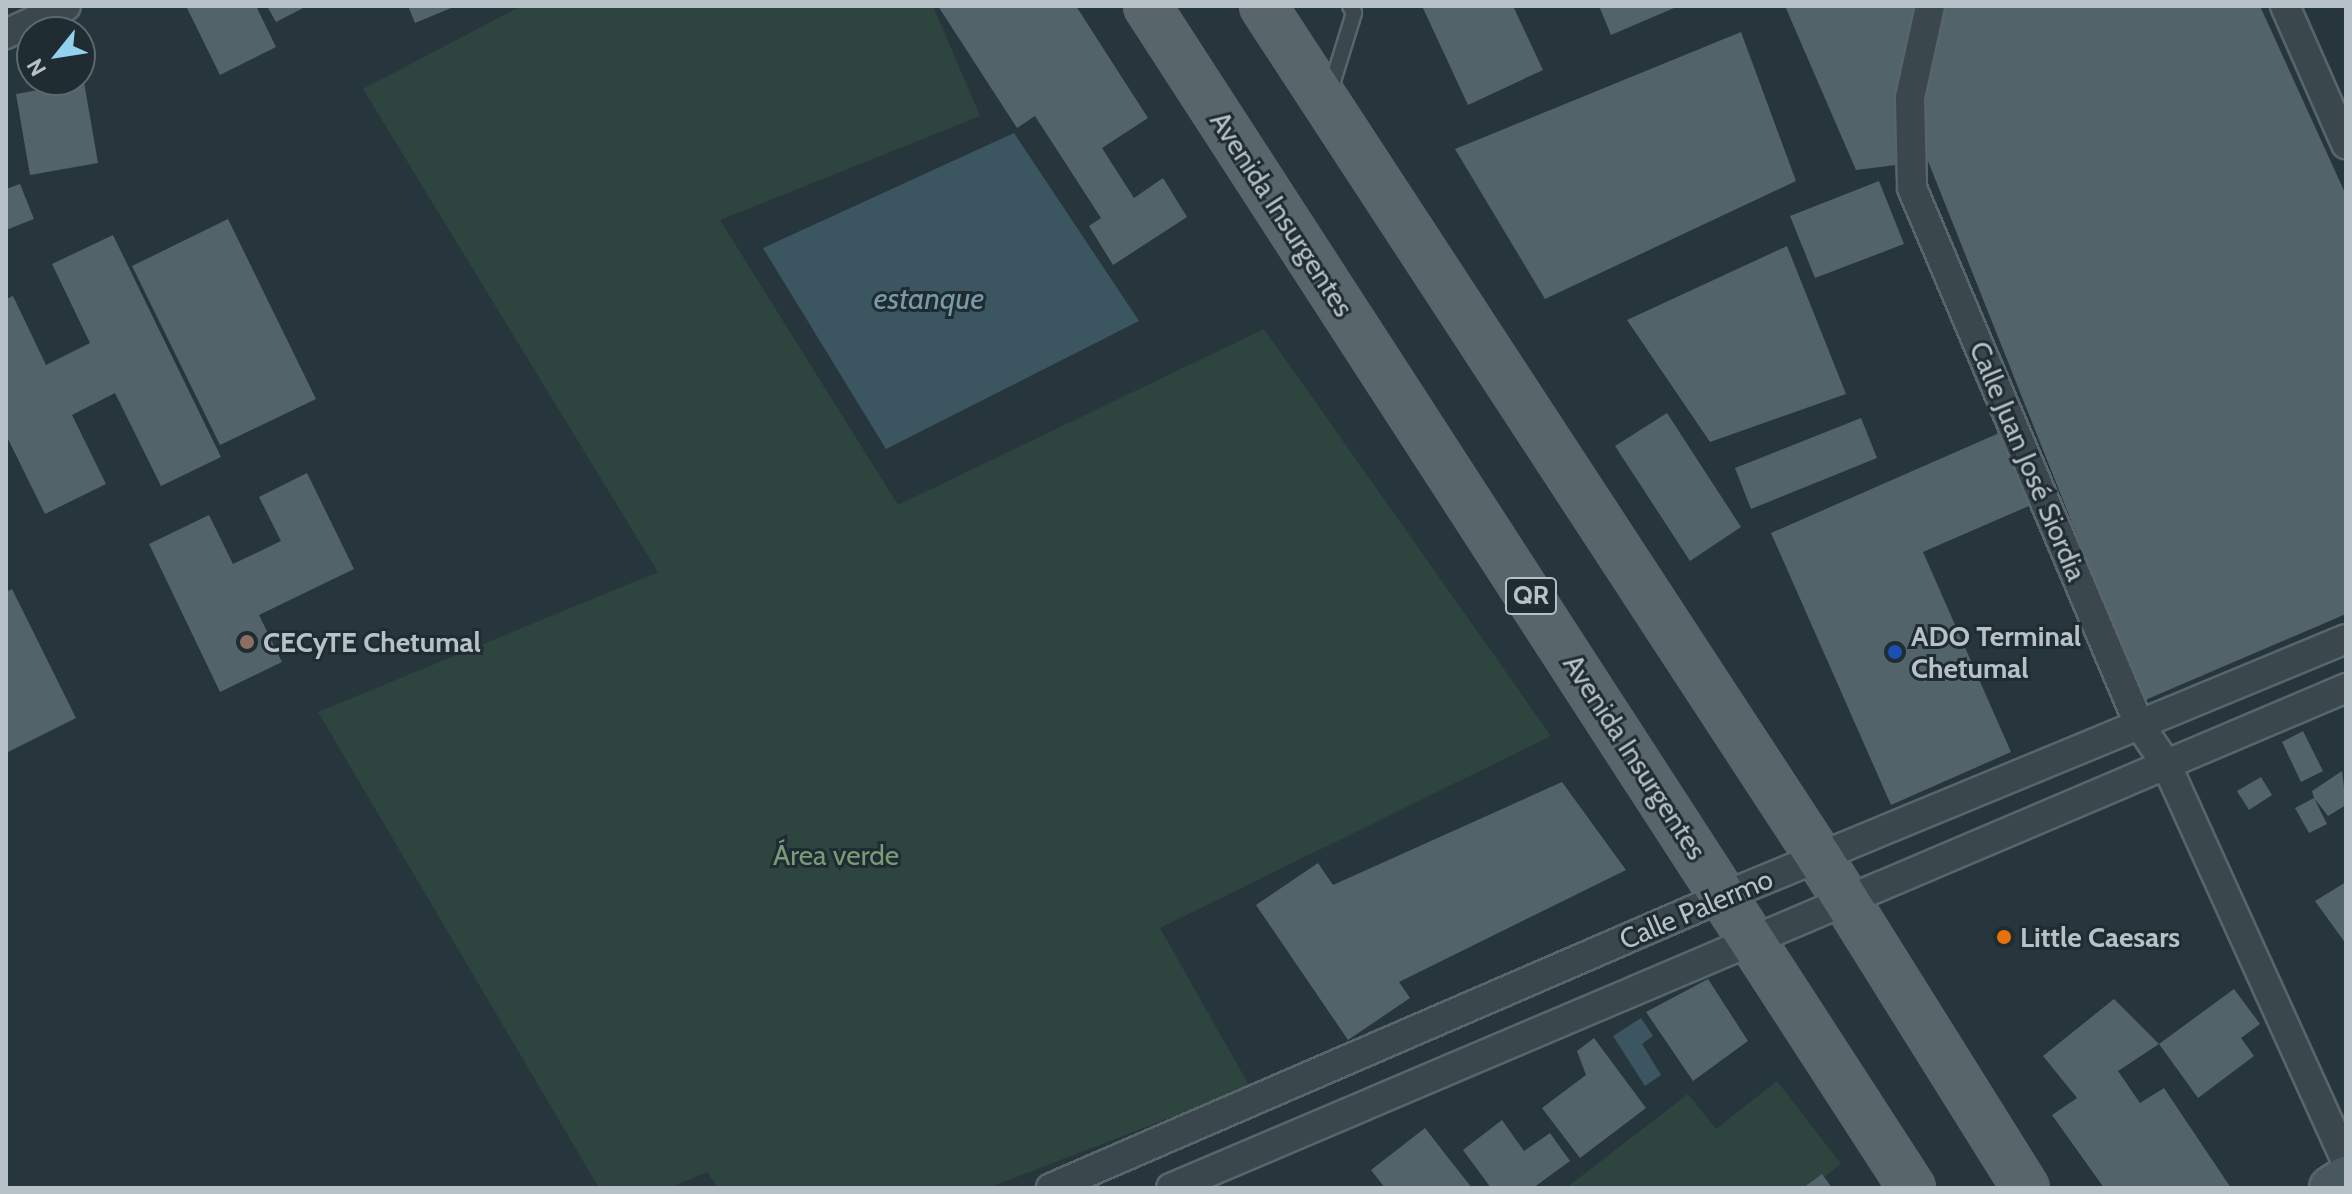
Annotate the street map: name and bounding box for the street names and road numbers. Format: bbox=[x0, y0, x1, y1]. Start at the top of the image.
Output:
street label: Avenida Insurgentes bbox=[1203, 105, 1361, 323]
street label: Calle Juan José Siordia bbox=[1962, 336, 2094, 586]
road number: QR bbox=[1503, 574, 1559, 618]
street label: Avenida Insurgentes bbox=[1556, 648, 1714, 866]
street label: Calle Palermo bbox=[1614, 862, 1778, 956]

